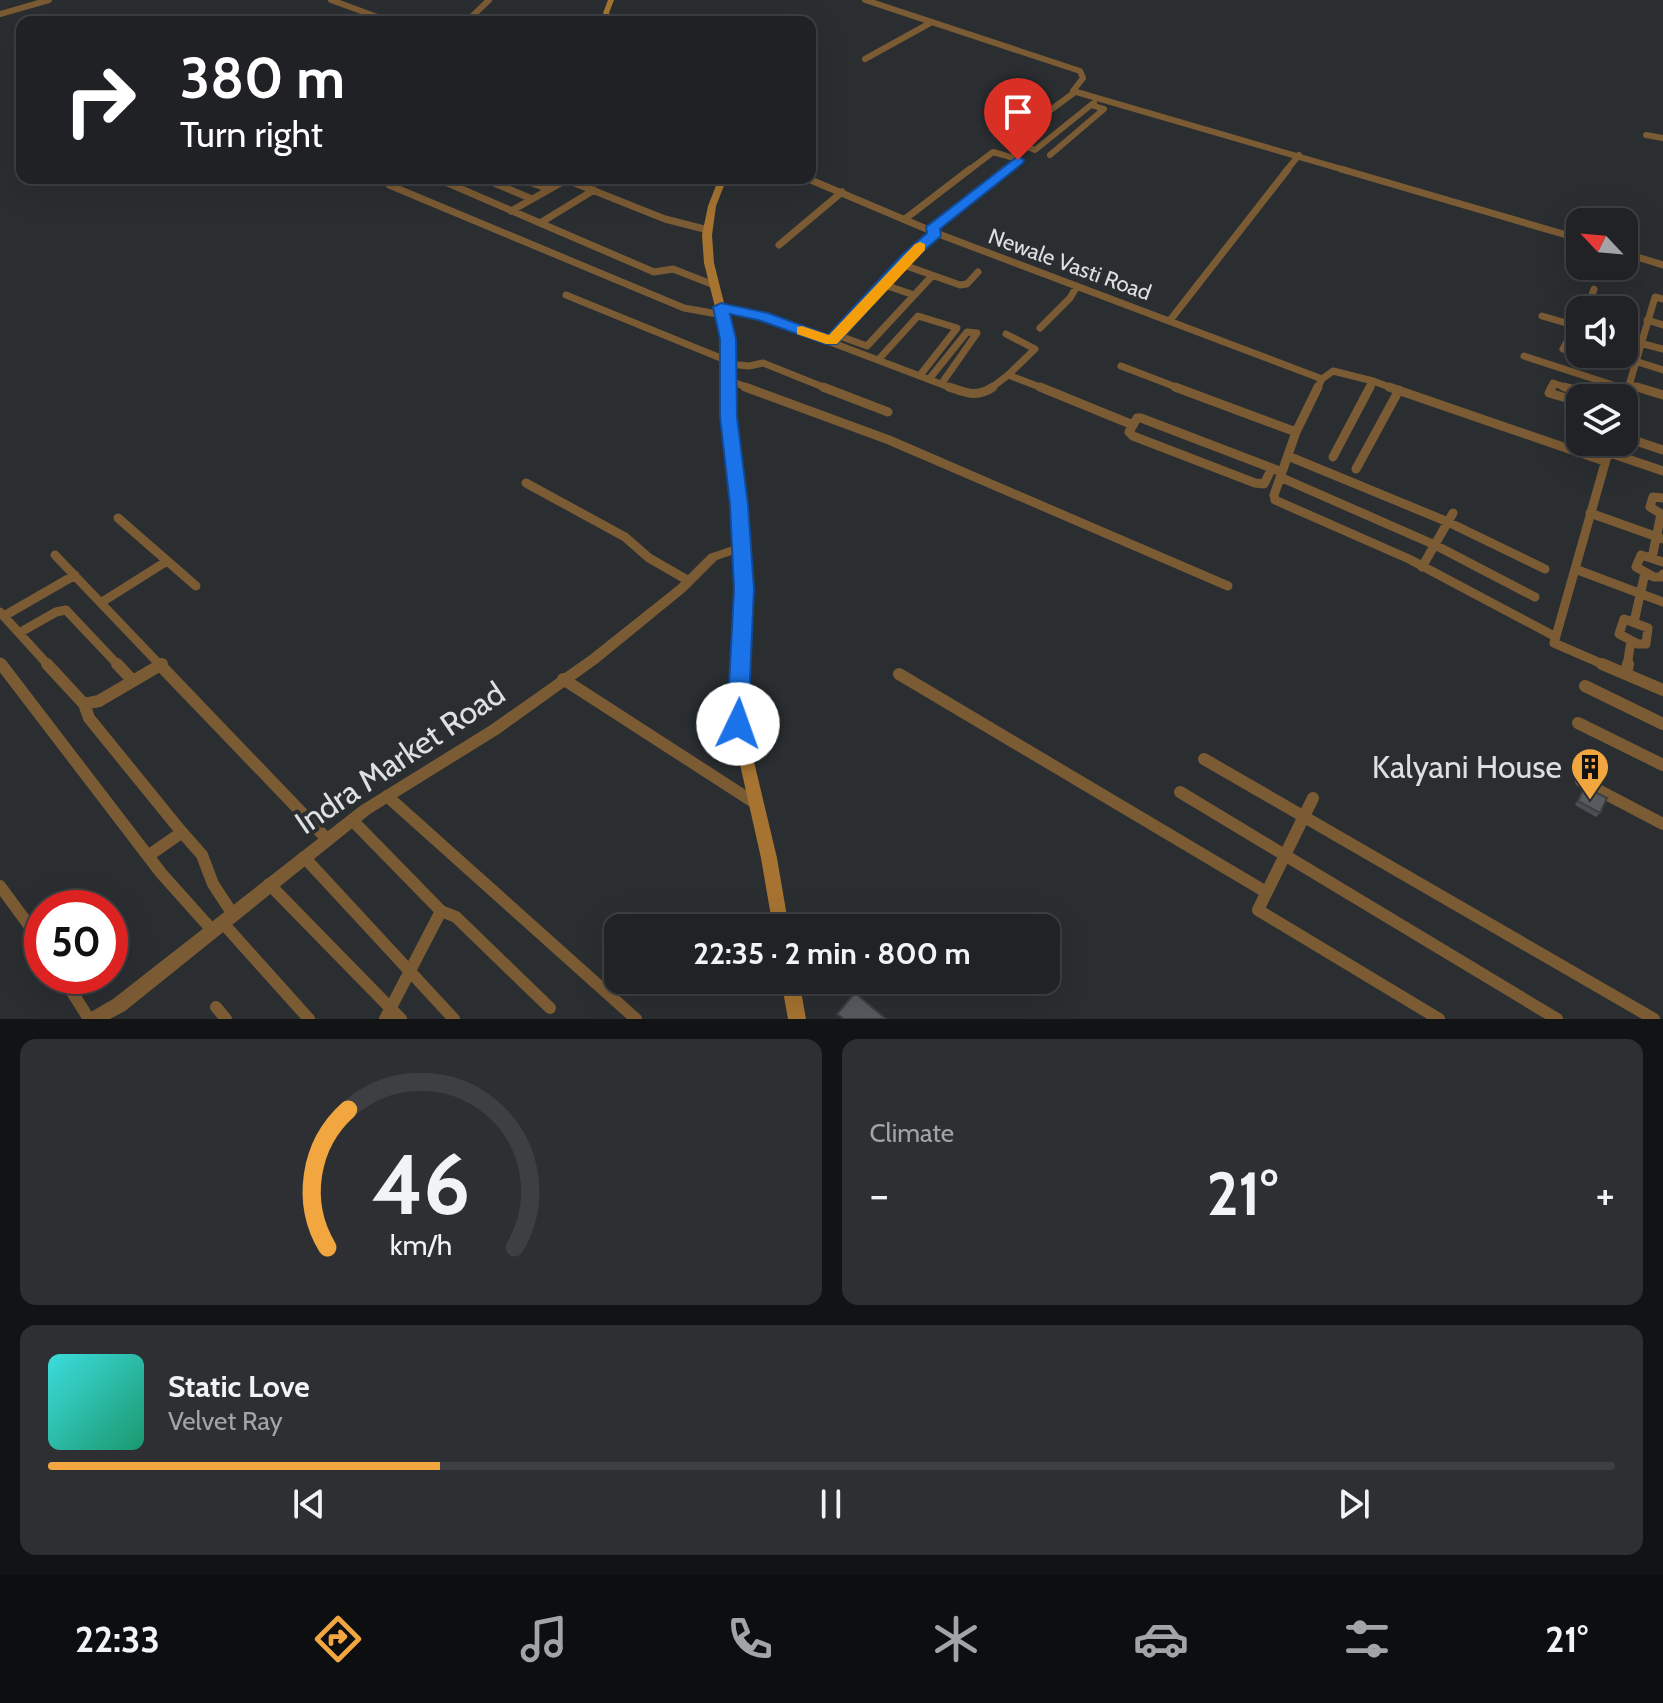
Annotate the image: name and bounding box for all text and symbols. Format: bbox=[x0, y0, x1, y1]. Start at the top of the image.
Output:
text: 380 m bbox=[180, 44, 345, 112]
icon: right bbox=[48, 48, 152, 152]
pin bbox=[984, 78, 1052, 160]
icon: arrive bbox=[996, 90, 1040, 134]
text: Turn right bbox=[180, 112, 323, 156]
north arrow bbox=[1566, 208, 1638, 280]
map controls bbox=[1566, 208, 1638, 456]
street label: Newale Vasti Road bbox=[985, 223, 1155, 306]
button: sound bbox=[1566, 296, 1638, 368]
button: layers bbox=[1566, 384, 1638, 456]
street label: Indra Market Road bbox=[287, 673, 512, 842]
position arrow bbox=[696, 682, 780, 766]
building icon: Kalyani House bbox=[1569, 746, 1611, 801]
place label: Kalyani House bbox=[1372, 747, 1562, 786]
speed limit sign: 50 bbox=[24, 890, 128, 994]
text: 22:35 · 2 min · 800 m bbox=[693, 935, 971, 972]
text: Climate bbox=[870, 1117, 954, 1149]
text: 46 bbox=[372, 1134, 470, 1235]
text: 21° bbox=[1207, 1157, 1278, 1230]
text: − bbox=[870, 1168, 889, 1221]
text: + bbox=[1596, 1168, 1615, 1221]
text: km/h bbox=[389, 1227, 452, 1262]
text: Static Love bbox=[168, 1368, 310, 1405]
text: Velvet Ray bbox=[168, 1405, 283, 1437]
icon: previous bbox=[287, 1482, 331, 1526]
icon: pause bbox=[809, 1482, 853, 1526]
icon: next bbox=[1332, 1482, 1376, 1526]
icon: directions bbox=[310, 1611, 366, 1667]
icon: music bbox=[516, 1611, 572, 1667]
icon: phone bbox=[722, 1611, 778, 1667]
icon: climate bbox=[928, 1611, 984, 1667]
icon: car bbox=[1133, 1611, 1189, 1667]
icon: filters bbox=[1339, 1611, 1395, 1667]
text: 22:33 bbox=[75, 1617, 160, 1661]
text: 21° bbox=[1545, 1617, 1588, 1661]

